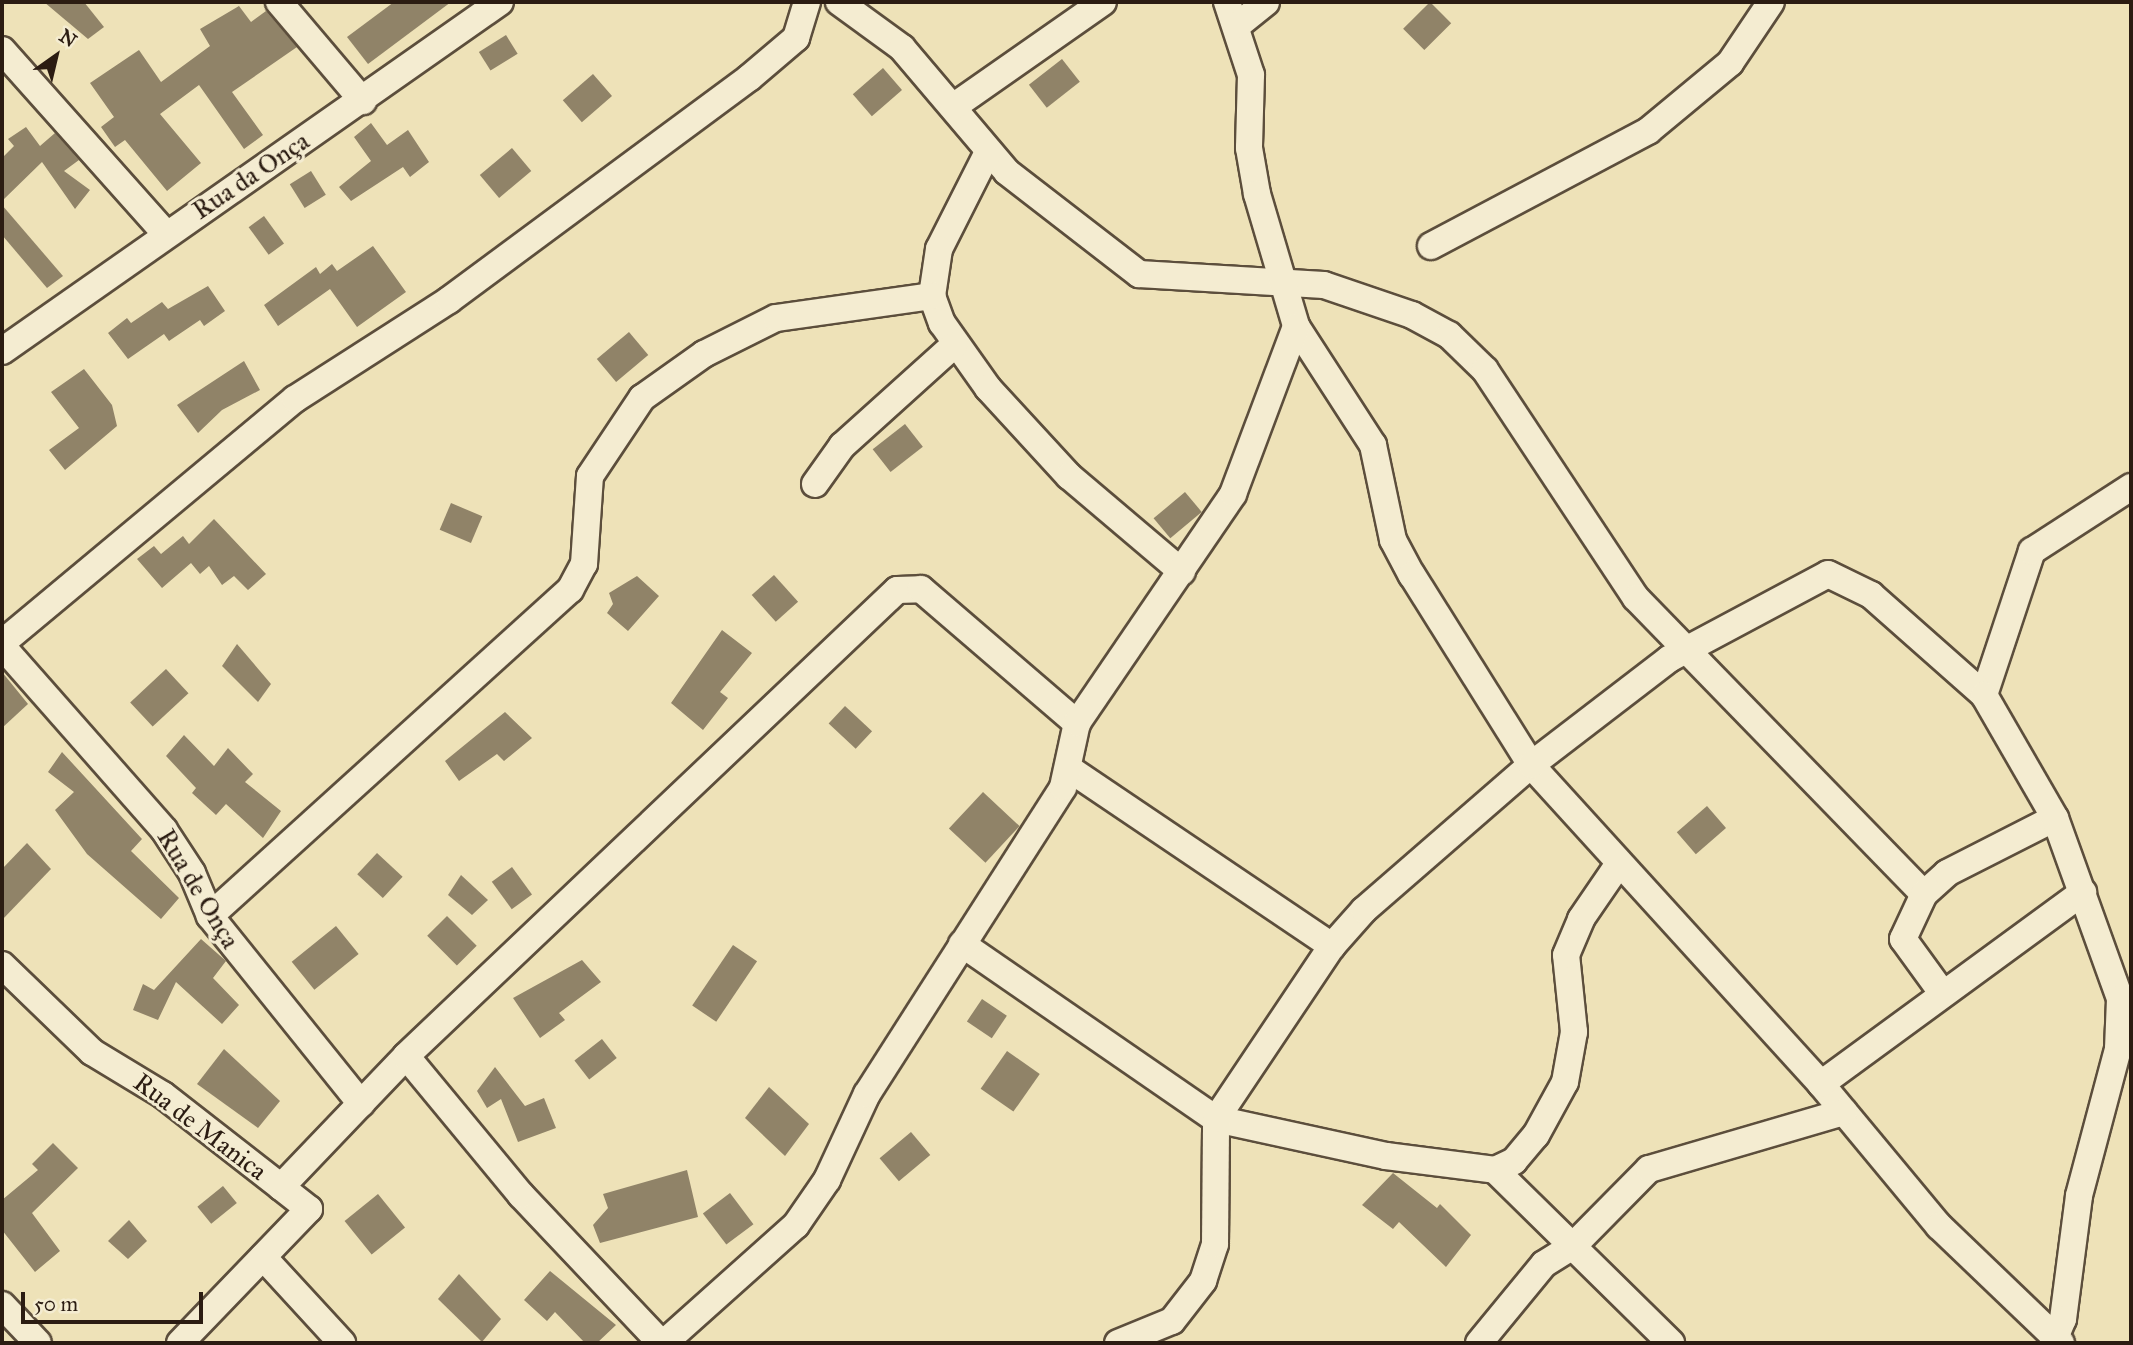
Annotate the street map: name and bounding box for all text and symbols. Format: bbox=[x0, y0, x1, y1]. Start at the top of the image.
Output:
north arrow bbox=[21, 21, 91, 91]
text: N bbox=[55, 24, 81, 52]
street label: Rua da Onça bbox=[187, 126, 315, 226]
street label: Rua de Onça bbox=[150, 824, 246, 954]
street label: Rua de Manica bbox=[127, 1067, 273, 1187]
scale bar bbox=[24, 1278, 206, 1322]
text: 50 m bbox=[34, 1291, 78, 1317]

